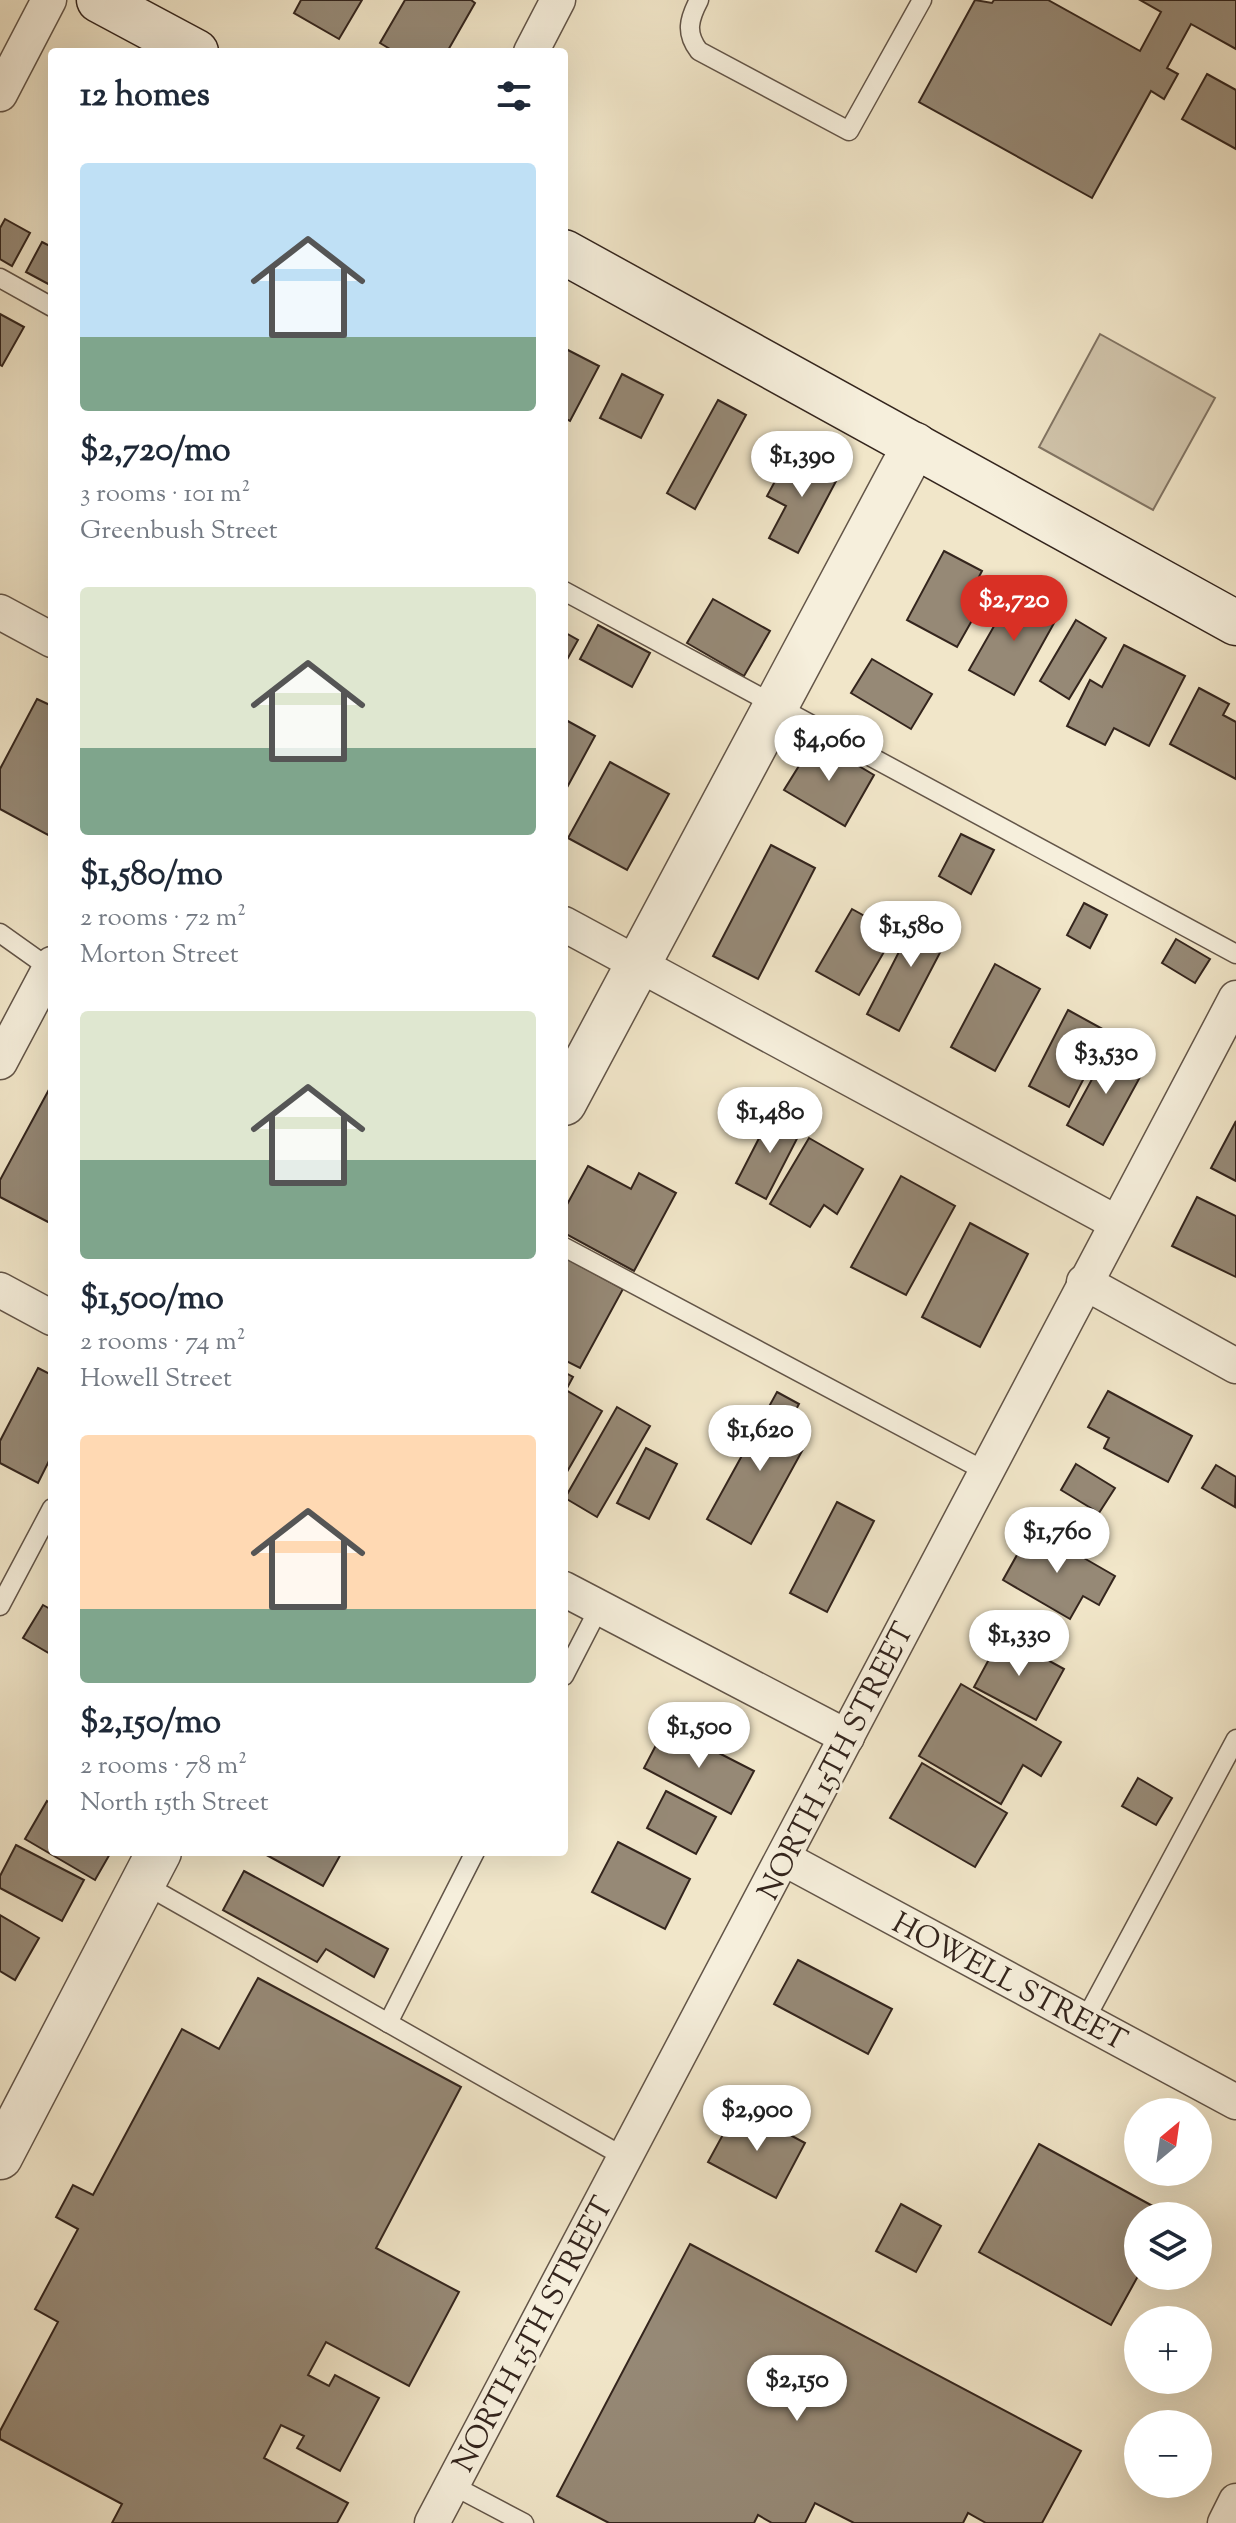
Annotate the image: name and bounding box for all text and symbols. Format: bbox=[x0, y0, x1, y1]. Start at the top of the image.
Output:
text: 12 homes bbox=[80, 72, 210, 121]
icon: filters bbox=[492, 74, 536, 118]
icon: home bbox=[236, 215, 380, 359]
text: $2,720/mo bbox=[80, 427, 231, 476]
pin: $1,390 bbox=[737, 431, 867, 499]
text: $1,390 bbox=[769, 438, 835, 475]
text: 3 rooms · 101 m² bbox=[80, 476, 250, 513]
text: Greenbush Street bbox=[80, 513, 278, 550]
pin: $2,720 bbox=[949, 575, 1079, 643]
text: $2,720 bbox=[978, 582, 1050, 619]
icon: home bbox=[236, 639, 380, 783]
pin: $4,060 bbox=[764, 715, 894, 783]
text: $4,060 bbox=[792, 722, 866, 759]
text: $1,580/mo bbox=[80, 851, 223, 900]
text: 2 rooms · 72 m² bbox=[80, 900, 246, 937]
pin: $1,580 bbox=[846, 901, 976, 969]
text: $1,580 bbox=[878, 908, 944, 945]
text: Morton Street bbox=[80, 937, 239, 974]
pin: $3,530 bbox=[1041, 1028, 1171, 1096]
text: $3,530 bbox=[1074, 1035, 1138, 1072]
icon: home bbox=[236, 1063, 380, 1207]
pin: $1,480 bbox=[705, 1087, 835, 1155]
text: $1,480 bbox=[735, 1094, 805, 1131]
text: $1,500/mo bbox=[80, 1275, 224, 1324]
text: 2 rooms · 74 m² bbox=[80, 1324, 245, 1361]
text: Howell Street bbox=[80, 1361, 232, 1398]
pin: $1,620 bbox=[695, 1405, 825, 1473]
text: $1,620 bbox=[726, 1412, 794, 1449]
icon: home bbox=[236, 1487, 380, 1631]
pin: $1,760 bbox=[992, 1507, 1122, 1575]
text: $1,760 bbox=[1023, 1514, 1091, 1551]
pin: $1,330 bbox=[954, 1610, 1084, 1678]
street label: NORTH 15TH STREET bbox=[748, 1616, 926, 1908]
text: $1,330 bbox=[987, 1617, 1051, 1654]
text: $2,150/mo bbox=[80, 1699, 221, 1748]
pin: $1,500 bbox=[634, 1702, 764, 1770]
text: $1,500 bbox=[666, 1709, 732, 1746]
text: 2 rooms · 78 m² bbox=[80, 1748, 247, 1785]
text: North 15th Street bbox=[80, 1785, 269, 1822]
street label: HOWELL STREET bbox=[884, 1903, 1134, 2063]
pin: $2,900 bbox=[692, 2085, 822, 2153]
text: $2,900 bbox=[721, 2092, 793, 2129]
north arrow bbox=[1124, 2098, 1212, 2186]
map controls bbox=[1124, 2098, 1212, 2498]
street label: NORTH 15TH STREET bbox=[443, 2190, 625, 2481]
button: layers bbox=[1124, 2202, 1212, 2290]
button: + bbox=[1124, 2306, 1212, 2394]
pin: $2,150 bbox=[732, 2355, 862, 2423]
text: $2,150 bbox=[765, 2362, 829, 2399]
button: − bbox=[1124, 2410, 1212, 2498]

